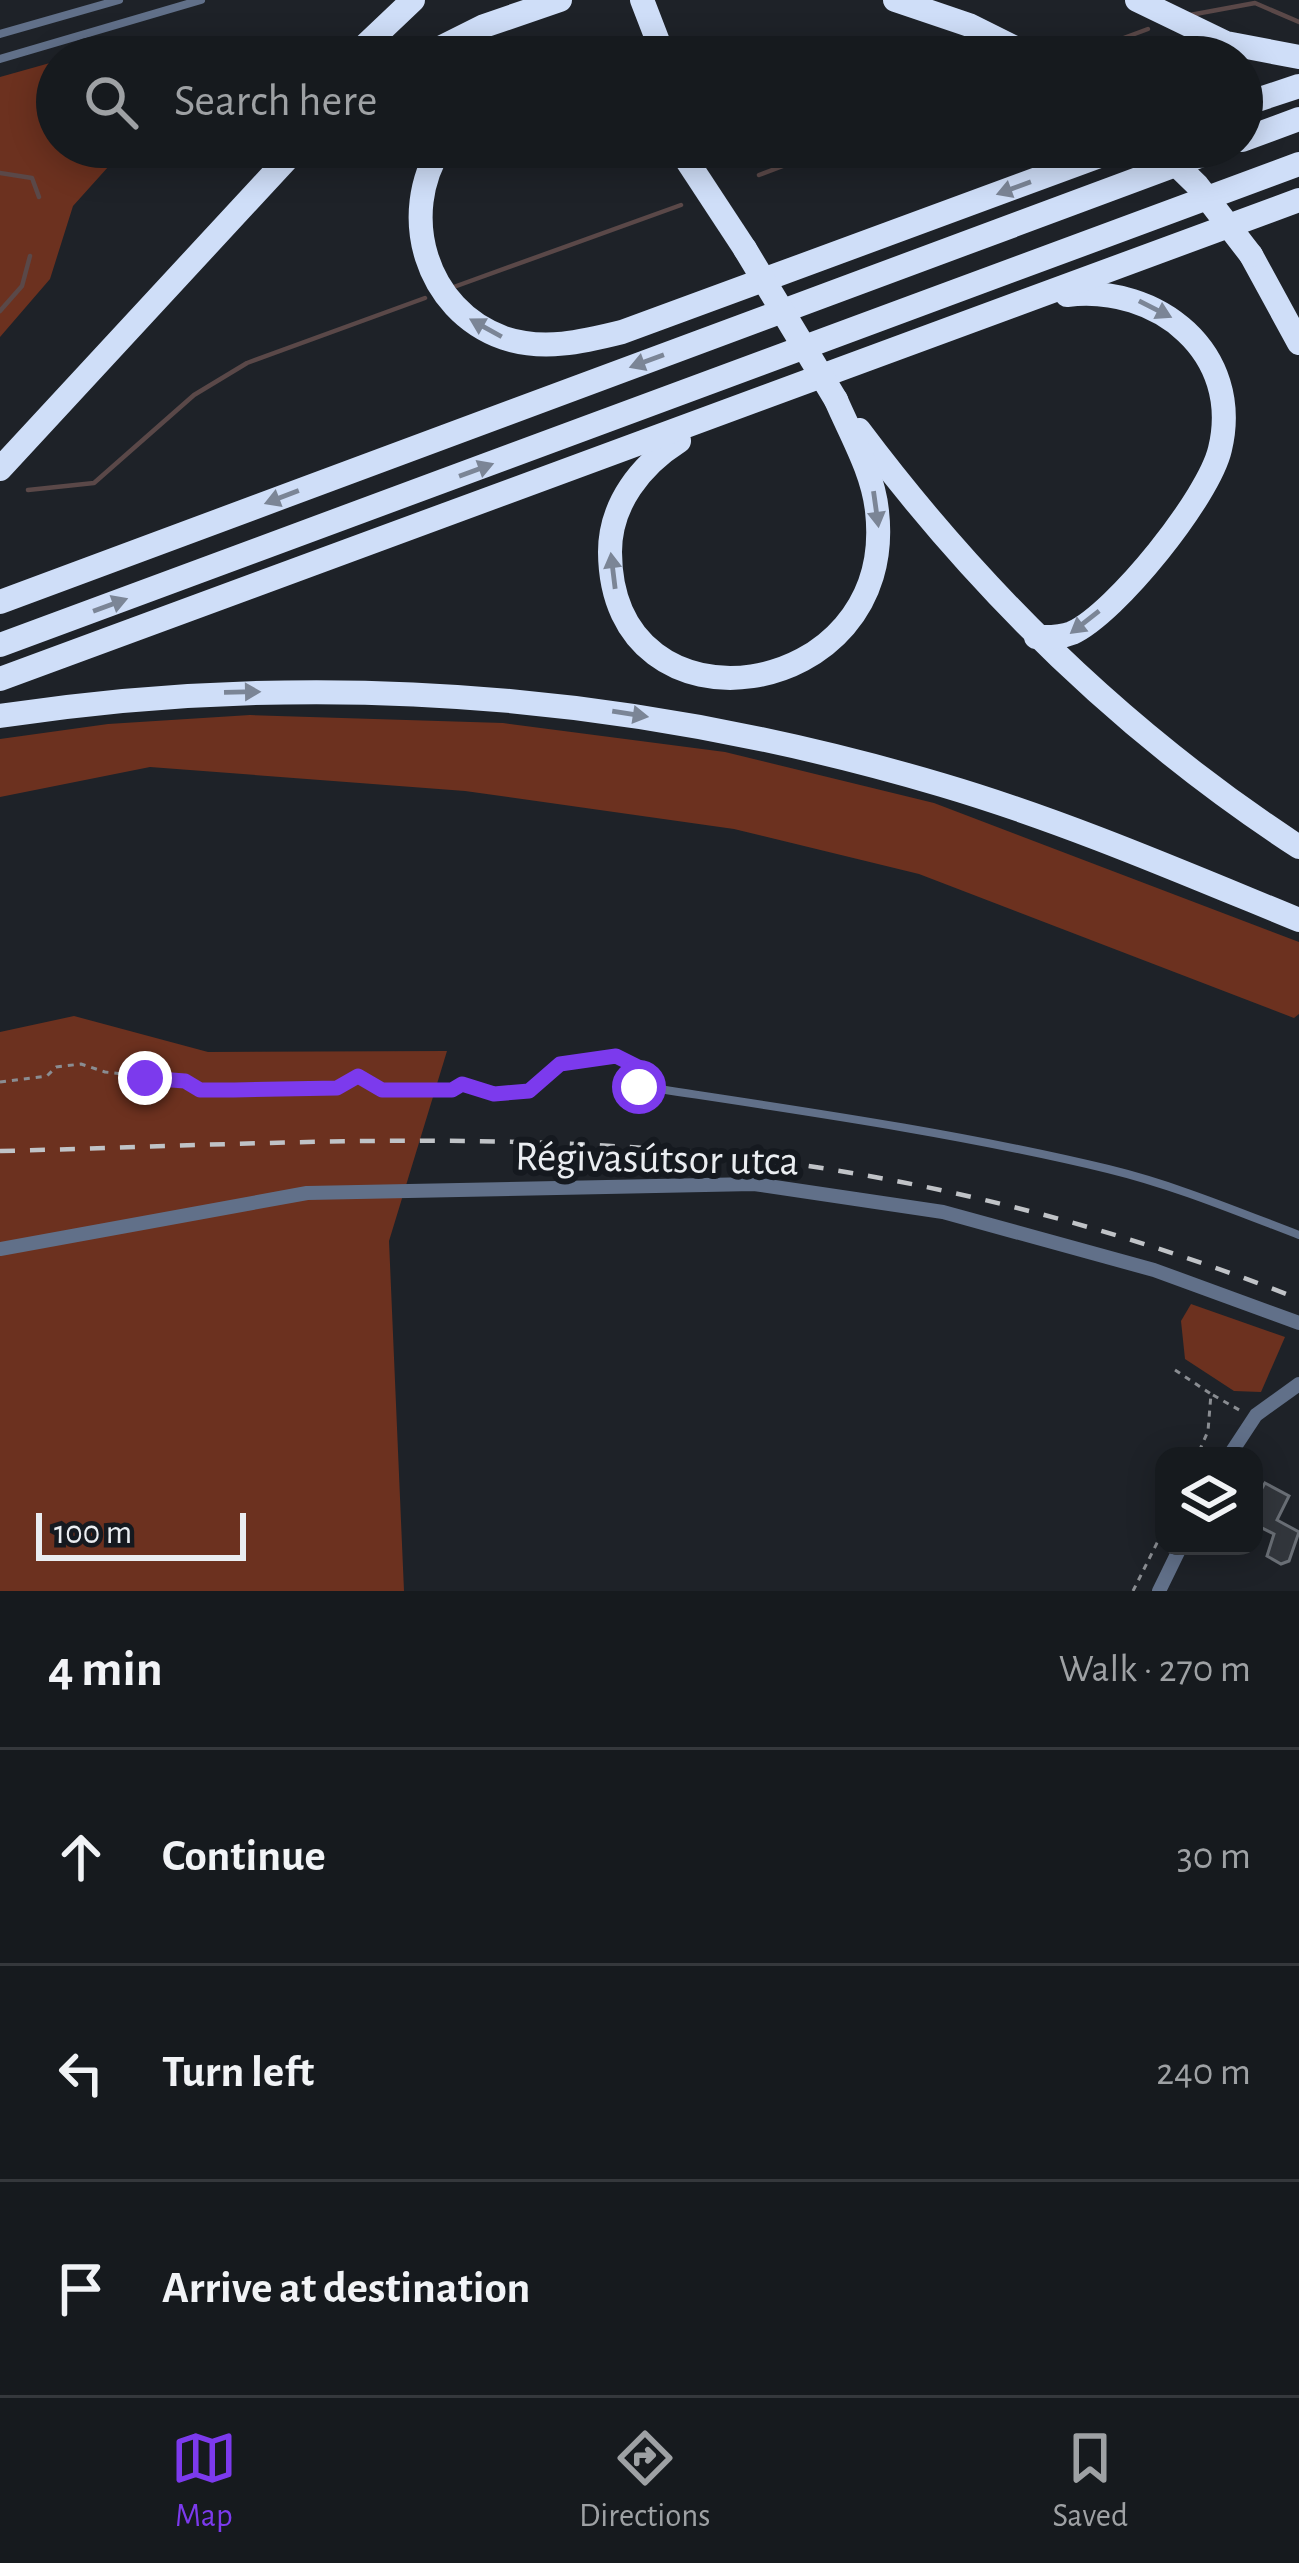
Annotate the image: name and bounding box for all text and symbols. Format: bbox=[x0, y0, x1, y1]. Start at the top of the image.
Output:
search box bbox=[36, 36, 1263, 168]
icon: search bbox=[78, 69, 144, 135]
text: Search here bbox=[174, 79, 377, 124]
one-way arrow bbox=[995, 179, 1031, 198]
one-way arrow bbox=[1138, 299, 1173, 319]
one-way arrow bbox=[470, 318, 503, 339]
one-way arrow bbox=[629, 352, 665, 371]
one-way arrow bbox=[458, 459, 494, 478]
one-way arrow bbox=[264, 489, 300, 507]
one-way arrow bbox=[866, 491, 885, 528]
one-way arrow bbox=[603, 552, 622, 589]
one-way arrow bbox=[92, 594, 128, 613]
one-way arrow bbox=[1070, 609, 1101, 634]
one-way arrow bbox=[224, 682, 262, 701]
one-way arrow bbox=[612, 706, 650, 724]
route end bbox=[118, 1051, 172, 1105]
route start bbox=[612, 1060, 666, 1114]
street label: Régivasútsor utca bbox=[515, 1136, 799, 1182]
map controls bbox=[1155, 1447, 1263, 1555]
button: layers bbox=[1155, 1447, 1263, 1555]
scale bar bbox=[36, 1507, 246, 1560]
text: 100 m bbox=[54, 1517, 132, 1550]
text: 4 min bbox=[48, 1644, 163, 1695]
text: Walk · 270 m bbox=[1059, 1650, 1251, 1689]
icon: ahead bbox=[48, 1824, 114, 1890]
text: Continue bbox=[162, 1834, 326, 1879]
text: 30 m bbox=[1177, 1837, 1251, 1876]
icon: left bbox=[48, 2040, 114, 2106]
text: Turn left bbox=[162, 2050, 314, 2095]
text: 240 m bbox=[1156, 2053, 1251, 2092]
icon: arrive bbox=[48, 2256, 114, 2322]
text: Arrive at destination bbox=[162, 2266, 530, 2311]
tab: Map bbox=[171, 2425, 237, 2537]
tab: Directions bbox=[579, 2425, 710, 2537]
tab: Saved bbox=[1052, 2425, 1128, 2537]

